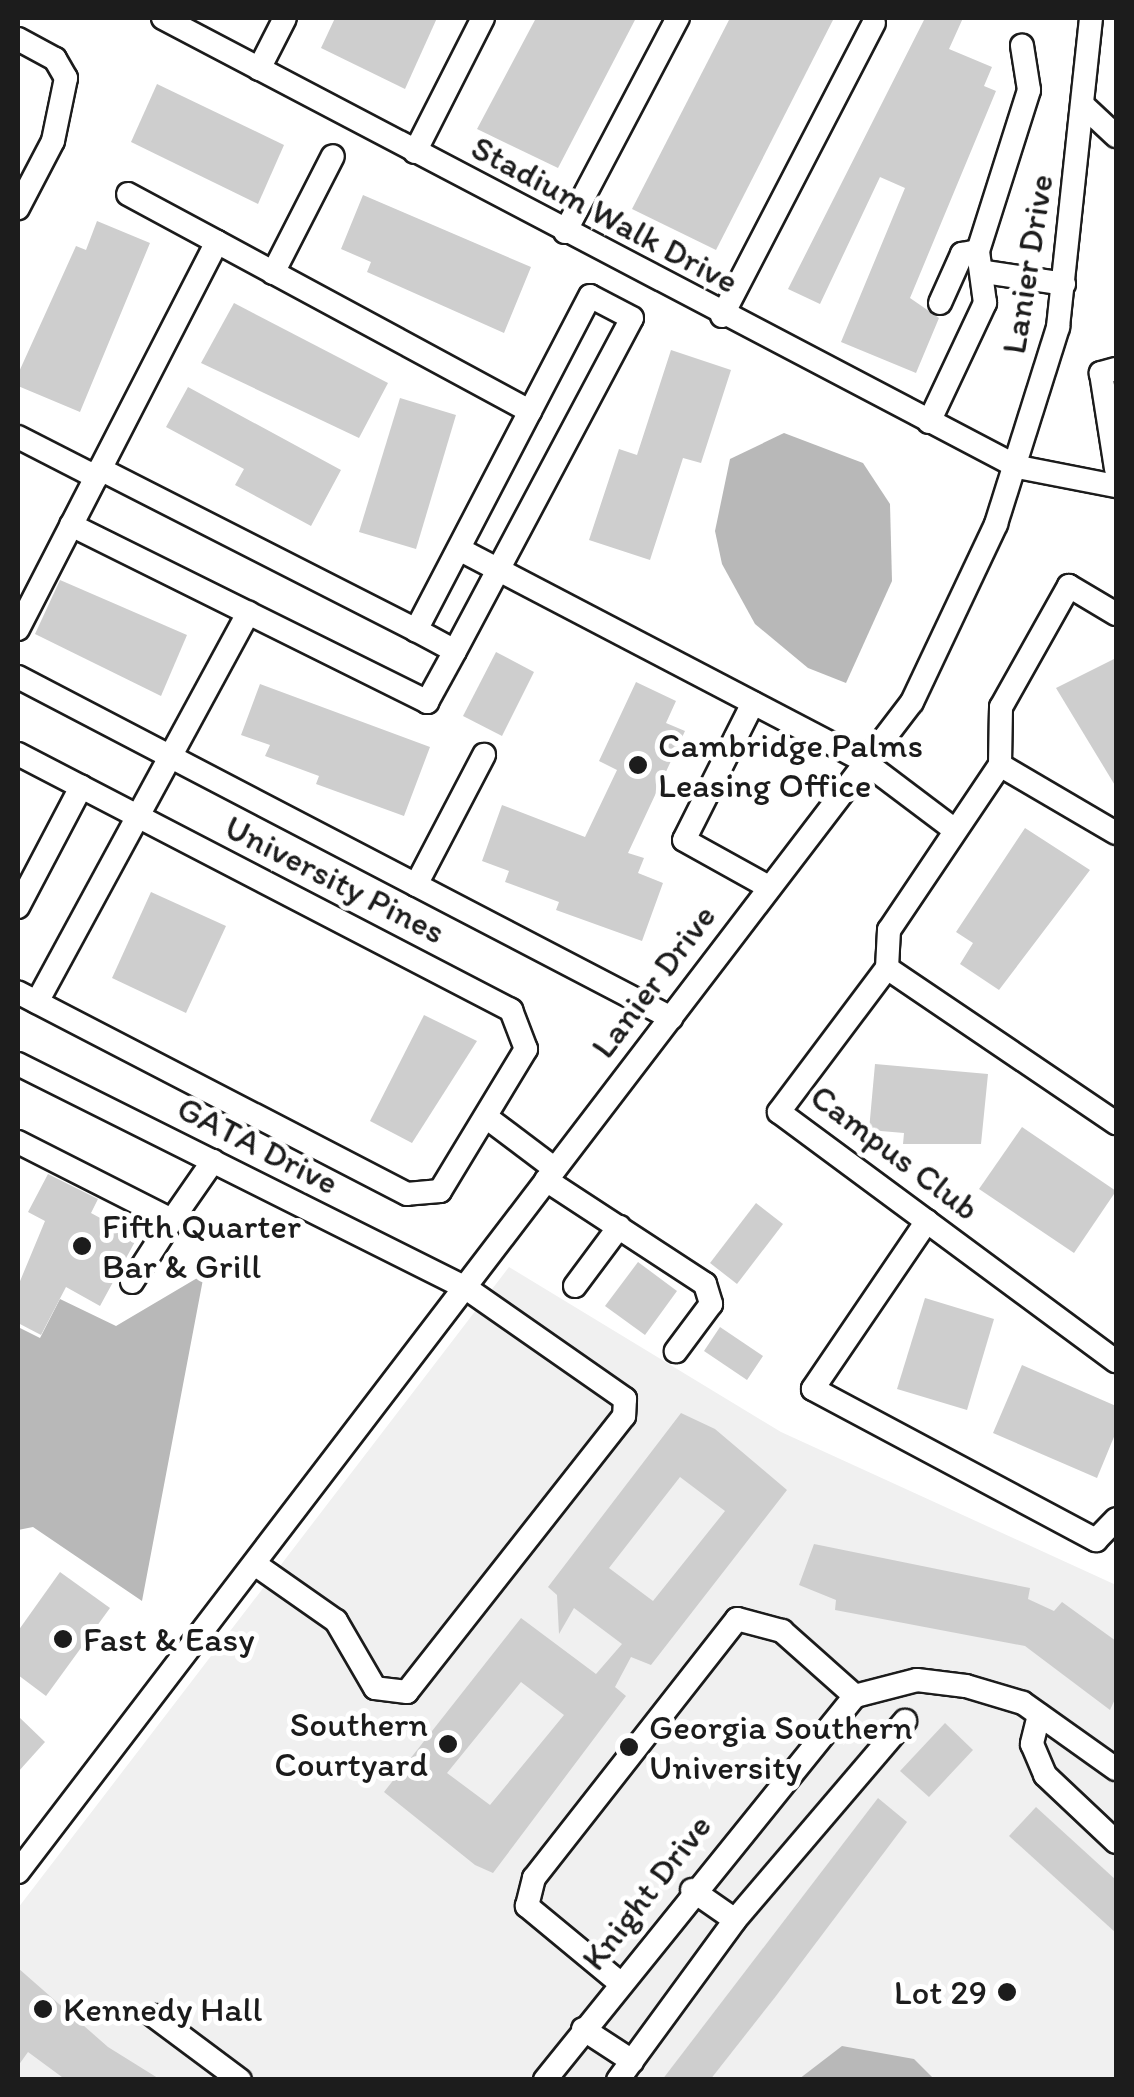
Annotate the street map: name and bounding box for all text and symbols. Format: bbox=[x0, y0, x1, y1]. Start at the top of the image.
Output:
street label: Stadium Walk Drive bbox=[464, 126, 746, 302]
street label: Lanier Drive bbox=[992, 171, 1062, 357]
place label: Cambridge Palms Leasing Office bbox=[658, 724, 922, 806]
marker: Cambridge Palms Leasing Office bbox=[627, 754, 649, 776]
street label: University Pines bbox=[218, 805, 452, 953]
street label: Lanier Drive bbox=[582, 896, 724, 1066]
street label: Campus Club bbox=[802, 1075, 988, 1229]
street label: GATA Drive bbox=[170, 1087, 346, 1203]
place label: Fifth Quarter Bar & Grill bbox=[102, 1205, 301, 1287]
marker: Fifth Quarter Bar & Grill bbox=[71, 1235, 93, 1257]
place label: Fast & Easy bbox=[83, 1618, 255, 1660]
marker: Fast & Easy bbox=[52, 1628, 74, 1650]
place label: Southern Courtyard bbox=[274, 1703, 428, 1785]
place label: Georgia Southern University bbox=[649, 1706, 913, 1788]
marker: Southern Courtyard bbox=[437, 1733, 459, 1755]
marker: Georgia Southern University bbox=[618, 1736, 640, 1758]
street label: Knight Drive bbox=[572, 1805, 720, 1979]
place label: Lot 29 bbox=[894, 1971, 987, 2013]
marker: Lot 29 bbox=[996, 1981, 1018, 2003]
place label: Kennedy Hall bbox=[63, 1988, 262, 2030]
marker: Kennedy Hall bbox=[32, 1998, 54, 2020]

